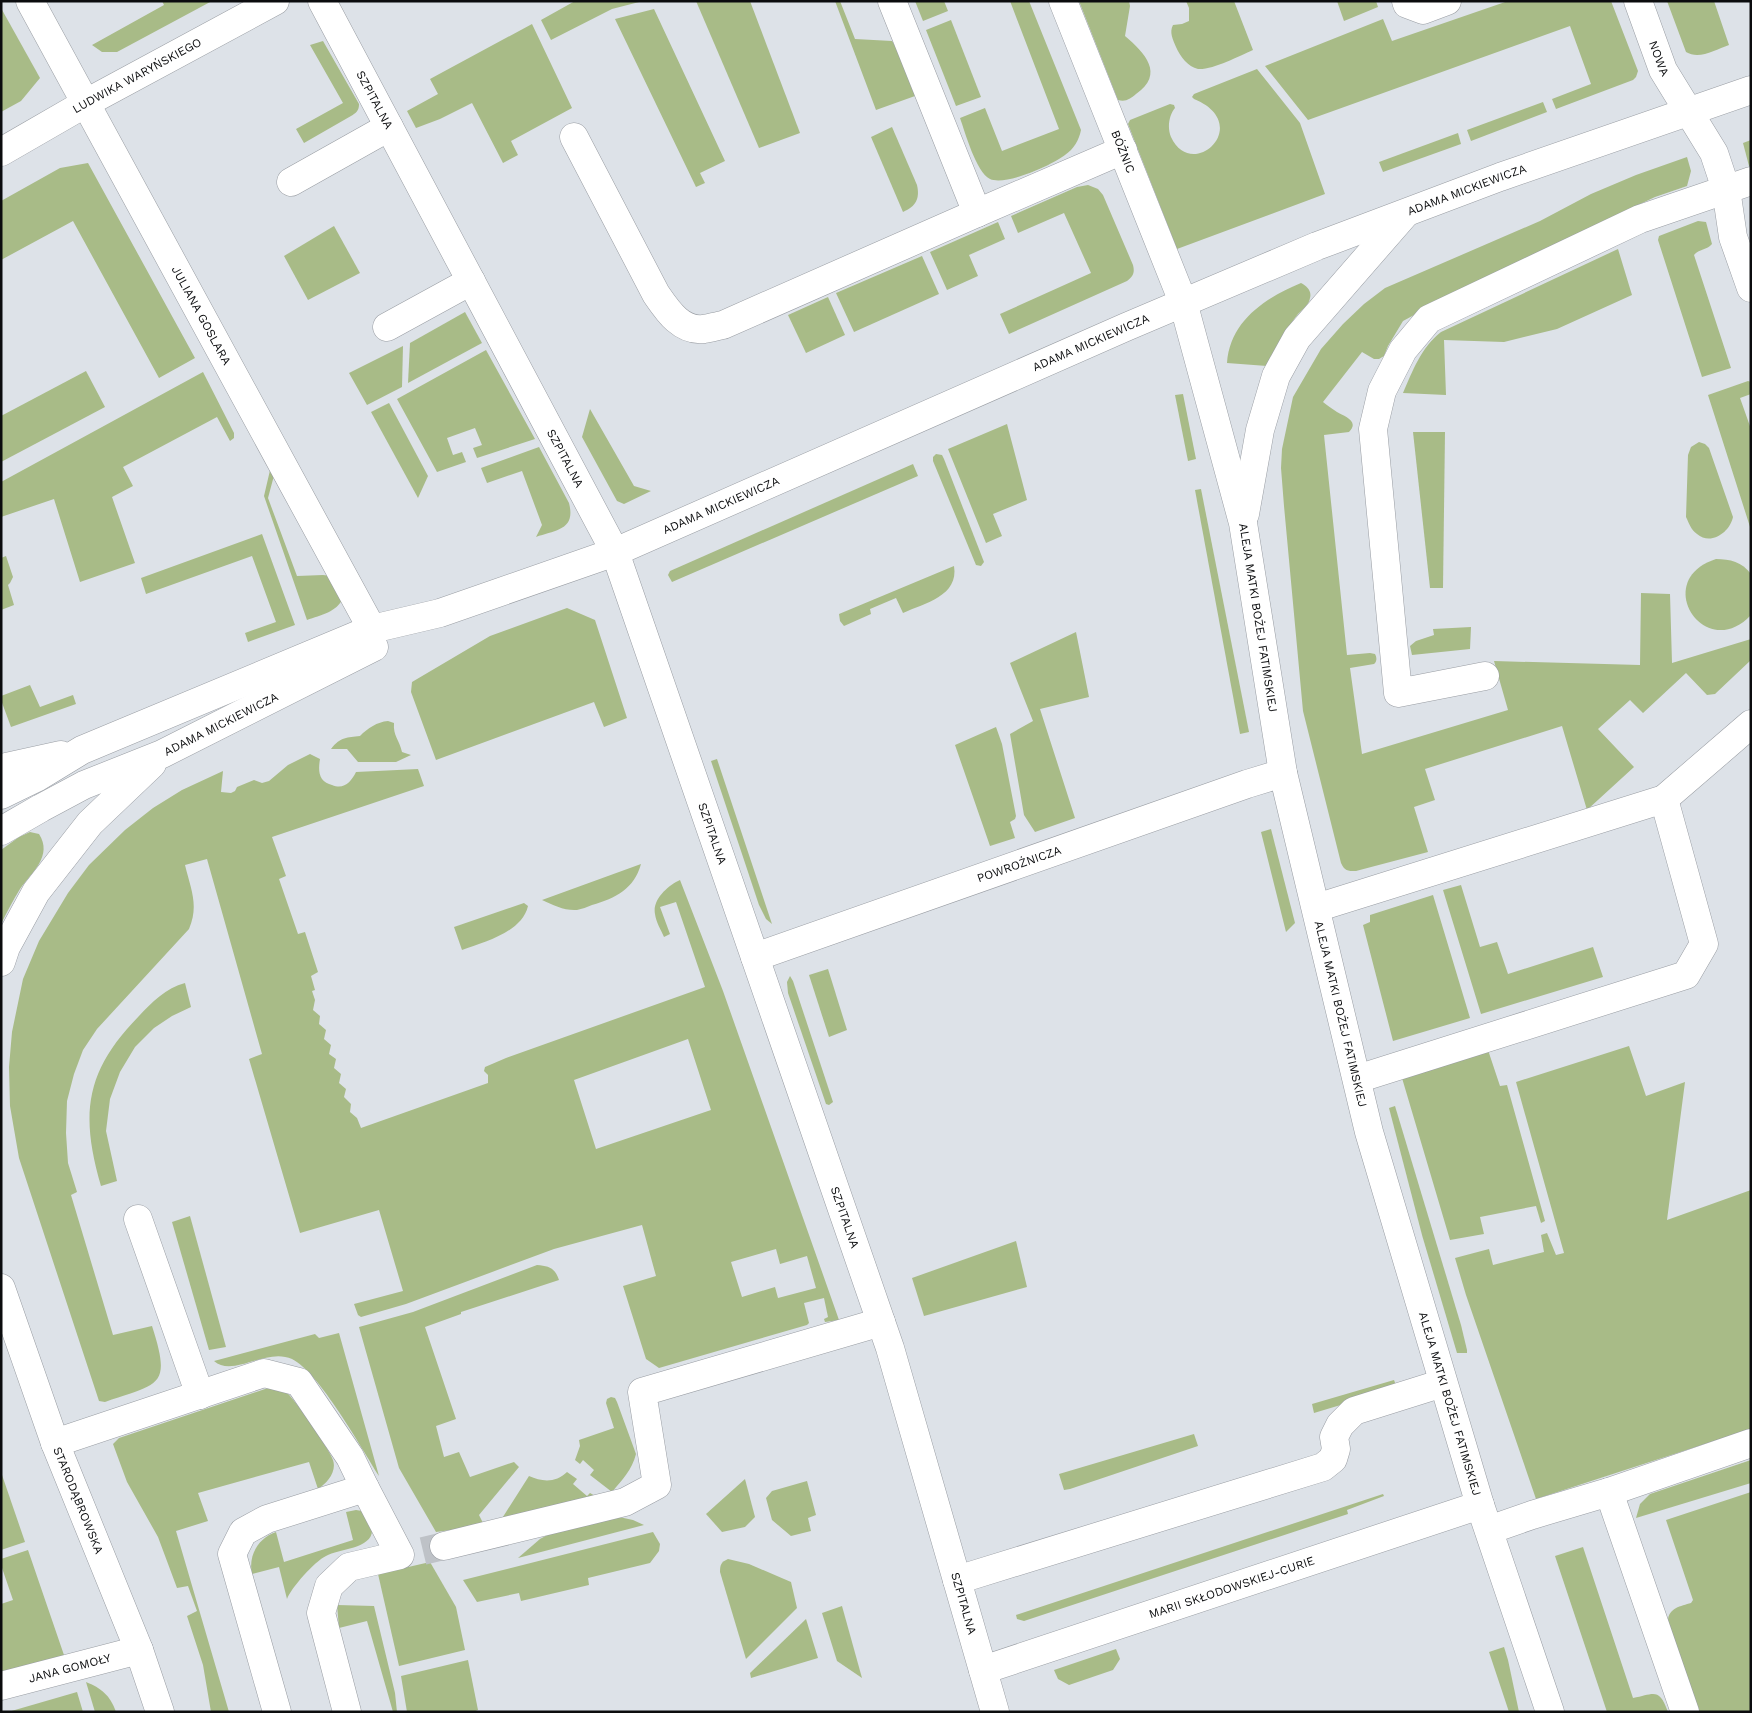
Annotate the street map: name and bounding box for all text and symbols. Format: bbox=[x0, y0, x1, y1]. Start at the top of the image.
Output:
street label: LUDWIKA WARYŃSKIEGO bbox=[70, 35, 204, 116]
street label: NOWA bbox=[1646, 39, 1672, 79]
street label: SZPITALNA bbox=[353, 68, 396, 132]
street label: BÓŻNIC bbox=[1108, 128, 1138, 175]
street label: ADAMA MICKIEWICZA bbox=[1405, 161, 1528, 218]
street label: JULIANA GOSLARA bbox=[169, 263, 234, 367]
street label: ADAMA MICKIEWICZA bbox=[1030, 311, 1151, 374]
street label: SZPITALNA bbox=[544, 427, 586, 490]
street label: ADAMA MICKIEWICZA bbox=[661, 473, 782, 537]
street label: ALEJA MATKI BOŻEJ FATIMSKIEJ bbox=[1236, 522, 1280, 713]
street label: ADAMA MICKIEWICZA bbox=[162, 690, 281, 759]
street label: SZPITALNA bbox=[695, 801, 729, 866]
street label: POWROŹNICZA bbox=[975, 843, 1063, 885]
street label: ALEJA MATKI BOŻEJ FATIMSKIEJ bbox=[1312, 919, 1370, 1109]
street label: SZPITALNA bbox=[828, 1185, 862, 1250]
street label: ALEJA MATKI BOŻEJ FATIMSKIEJ bbox=[1416, 1310, 1484, 1497]
street label: STARODĄBROWSKA bbox=[50, 1445, 106, 1556]
street label: MARII SKŁODOWSKIEJ-CURIE bbox=[1147, 1553, 1317, 1621]
street label: SZPITALNA bbox=[948, 1571, 979, 1636]
street label: JANA GOMOŁY bbox=[27, 1651, 113, 1686]

